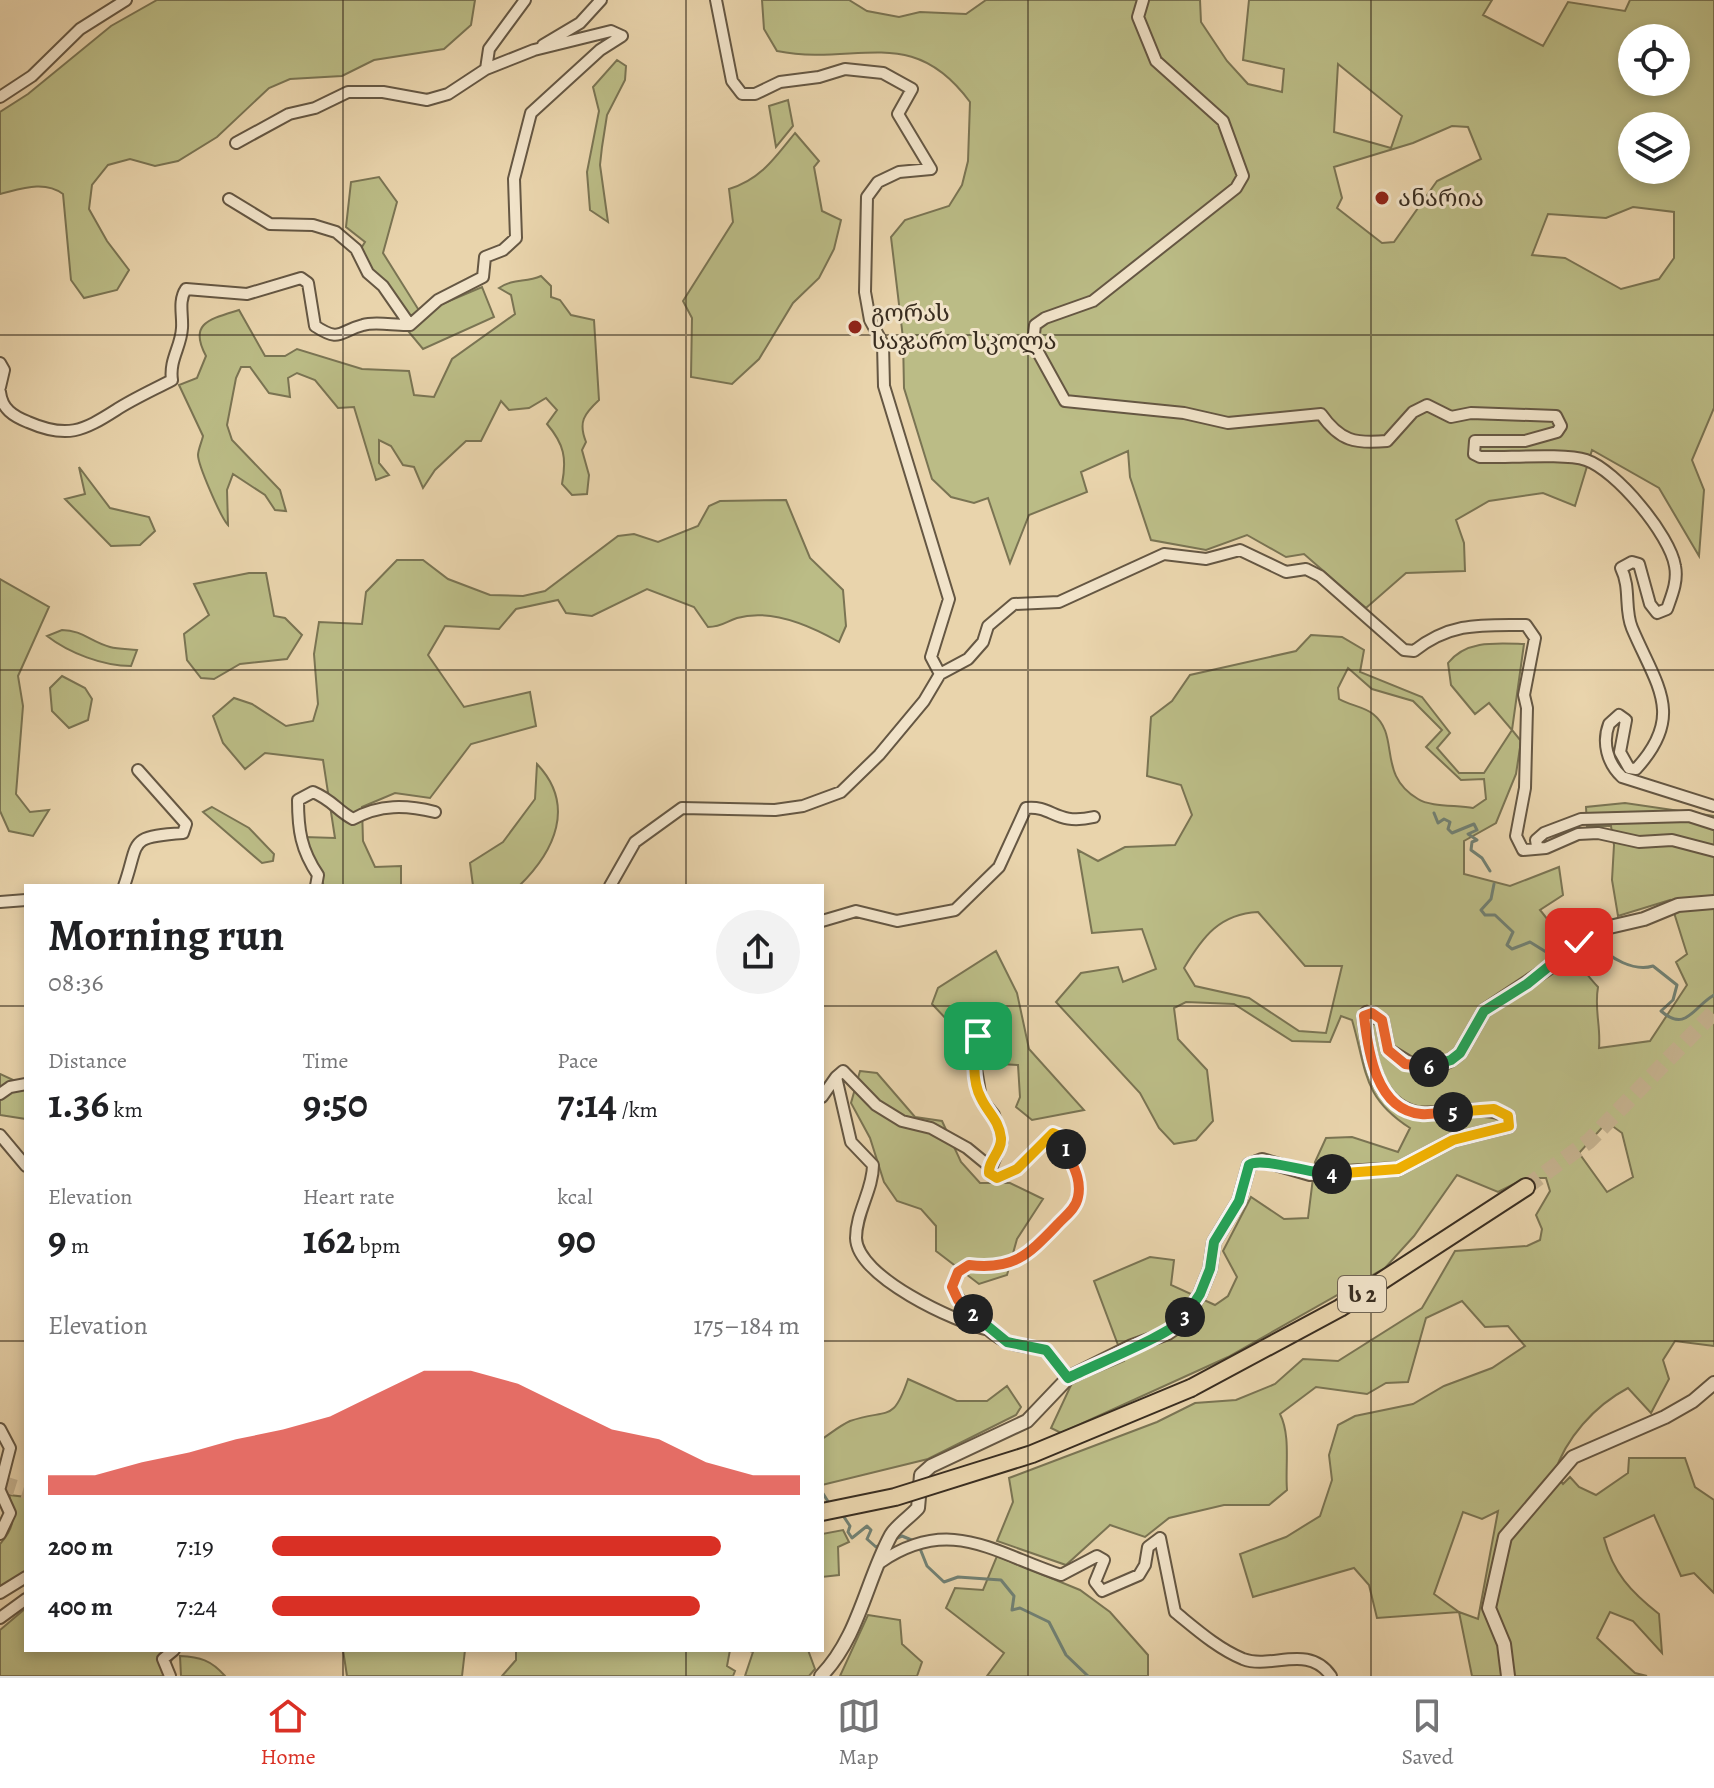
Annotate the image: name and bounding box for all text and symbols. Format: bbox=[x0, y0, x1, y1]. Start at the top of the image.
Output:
map controls bbox=[1618, 24, 1690, 184]
button: locate bbox=[1618, 24, 1690, 96]
button: layers bbox=[1618, 112, 1690, 184]
place label: ანარია bbox=[1398, 182, 1484, 214]
marker: ანარია bbox=[1373, 189, 1391, 207]
place label: გორას საჯარო სკოლა bbox=[871, 297, 1057, 357]
marker: გორას საჯარო სკოლა bbox=[846, 318, 864, 336]
text: Morning run bbox=[48, 905, 284, 965]
pin bbox=[1545, 908, 1613, 976]
button: share bbox=[716, 910, 800, 994]
icon: check bbox=[1557, 920, 1601, 964]
text: 08:36 bbox=[48, 965, 103, 1000]
pin bbox=[944, 1002, 1012, 1070]
icon: arrive bbox=[956, 1014, 1000, 1058]
text: Distance bbox=[48, 1046, 127, 1076]
text: Time bbox=[303, 1046, 348, 1076]
text: Pace bbox=[557, 1046, 598, 1076]
pin: 6 bbox=[1409, 1047, 1449, 1087]
text: 6 bbox=[1424, 1052, 1434, 1082]
text: 1.36 bbox=[48, 1076, 109, 1131]
text: 9:50 bbox=[303, 1076, 368, 1131]
text: 7:14 bbox=[557, 1076, 617, 1131]
pin: 5 bbox=[1433, 1092, 1473, 1132]
text: km bbox=[109, 1095, 143, 1125]
text: /km bbox=[617, 1095, 658, 1125]
text: 5 bbox=[1448, 1097, 1458, 1127]
pin: 1 bbox=[1046, 1129, 1086, 1169]
text: 1 bbox=[1062, 1134, 1070, 1164]
pin: 4 bbox=[1312, 1154, 1352, 1194]
text: 4 bbox=[1327, 1159, 1337, 1189]
text: Elevation bbox=[48, 1182, 132, 1212]
text: Heart rate bbox=[303, 1182, 395, 1212]
text: kcal bbox=[557, 1182, 593, 1212]
text: 9 bbox=[48, 1212, 67, 1267]
text: 162 bbox=[303, 1212, 355, 1267]
text: 90 bbox=[557, 1212, 596, 1267]
text: m bbox=[67, 1231, 89, 1261]
text: bpm bbox=[355, 1231, 400, 1261]
road number: ს 2 bbox=[1338, 1276, 1386, 1312]
pin: 2 bbox=[953, 1294, 993, 1334]
pin: 3 bbox=[1165, 1297, 1205, 1337]
text: 2 bbox=[968, 1299, 978, 1329]
text: 3 bbox=[1180, 1302, 1190, 1332]
text: Elevation bbox=[48, 1308, 148, 1343]
text: 175–184 m bbox=[693, 1308, 800, 1343]
text: 200 m bbox=[48, 1529, 113, 1564]
text: 7:19 bbox=[176, 1529, 214, 1564]
text: 400 m bbox=[48, 1589, 113, 1624]
text: 7:24 bbox=[176, 1589, 217, 1624]
tab: Home bbox=[260, 1694, 316, 1772]
tab: Map bbox=[837, 1694, 881, 1772]
tab: Saved bbox=[1401, 1694, 1454, 1772]

